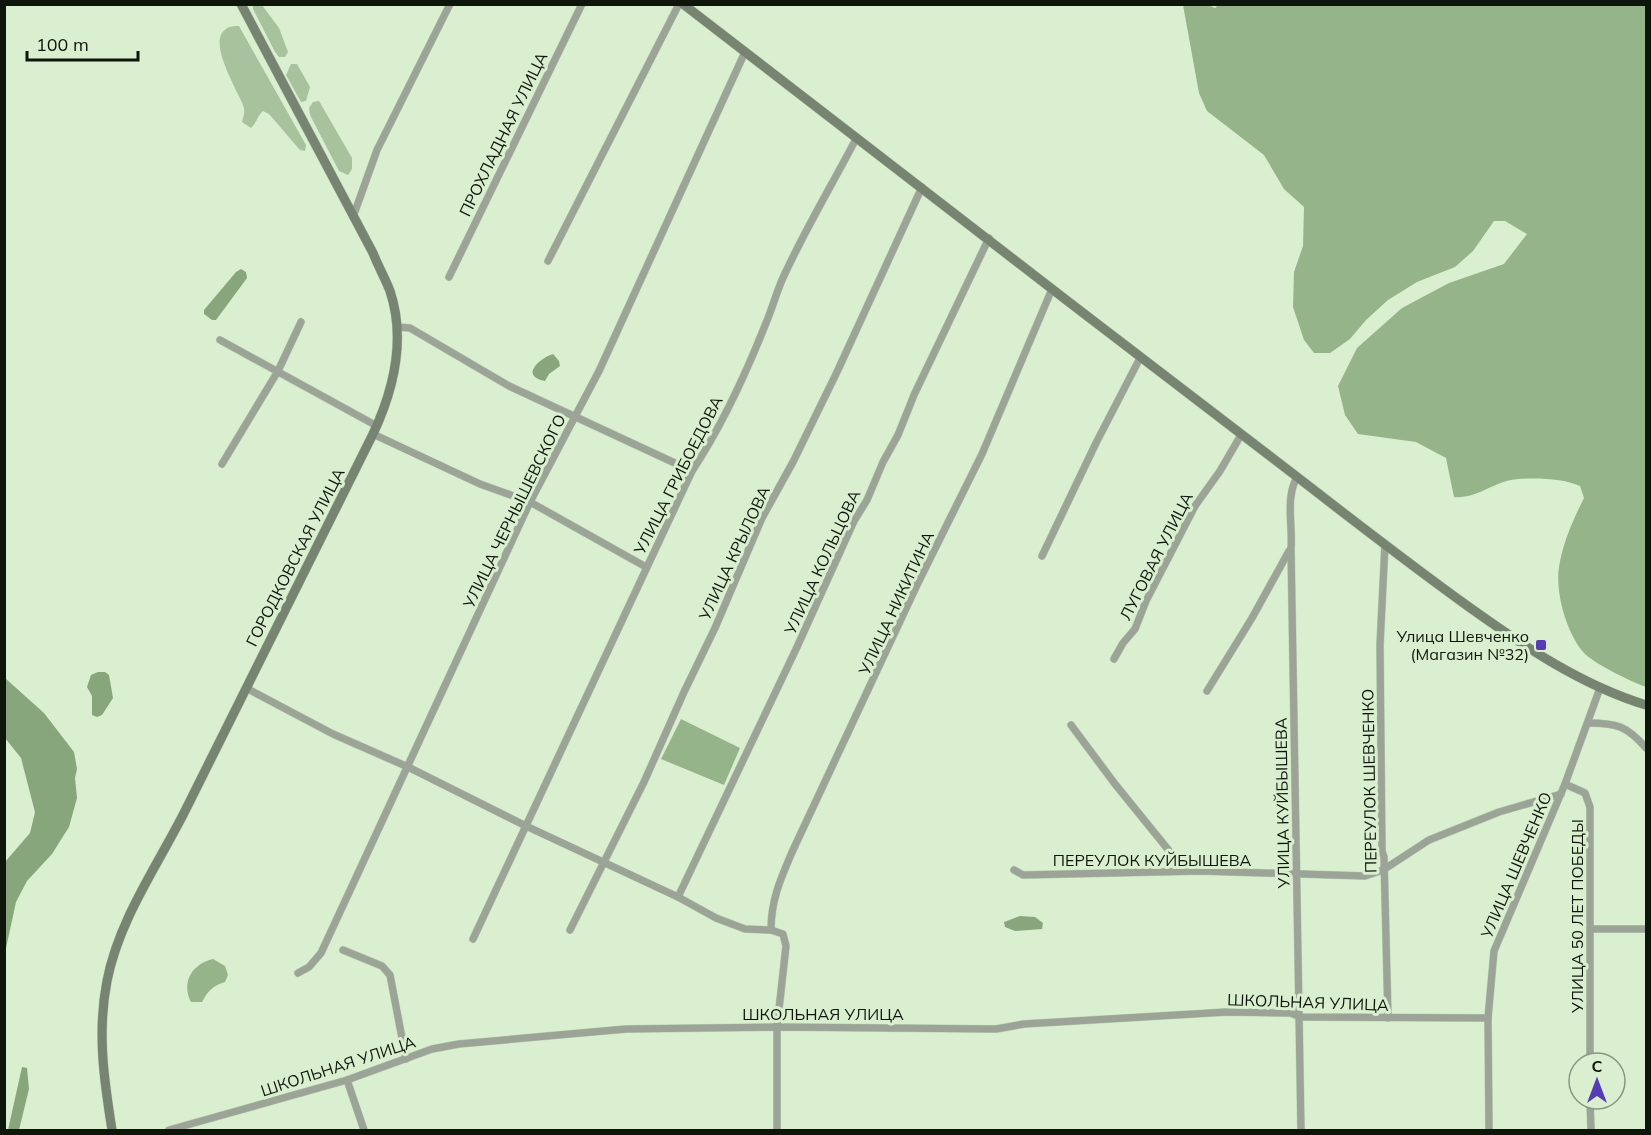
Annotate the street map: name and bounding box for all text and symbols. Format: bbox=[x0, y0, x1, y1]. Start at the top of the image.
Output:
scale bar bbox=[27, 24, 138, 62]
text: 100 m bbox=[36, 33, 89, 56]
street label: ПРОХЛАДНАЯ УЛИЦА bbox=[455, 48, 552, 219]
street label: УЛИЦА ГРИБОЕДОВА bbox=[629, 392, 727, 558]
street label: УЛИЦА ЧЕРНЫШЕВСКОГО bbox=[458, 411, 570, 612]
street label: ГОРОДКОВСКАЯ УЛИЦА bbox=[241, 464, 349, 649]
street label: УЛИЦА КРЫЛОВА bbox=[694, 483, 774, 624]
street label: УЛИЦА КОЛЬЦОВА bbox=[779, 486, 864, 638]
street label: ЛУГОВАЯ УЛИЦА bbox=[1115, 488, 1197, 623]
street label: УЛИЦА НИКИТИНА bbox=[854, 528, 938, 679]
place label: Улица Шевченко (Магазин №32) bbox=[1396, 626, 1529, 664]
marker: Улица Шевченко (Магазин №32) bbox=[1534, 638, 1548, 652]
street label: ПЕРЕУЛОК ШЕВЧЕНКО bbox=[1357, 689, 1381, 873]
street label: УЛИЦА КУЙБЫШЕВА bbox=[1271, 717, 1294, 889]
street label: УЛИЦА ШЕВЧЕНКО bbox=[1476, 789, 1556, 942]
street label: УЛИЦА 50 ЛЕТ ПОБЕДЫ bbox=[1567, 819, 1587, 1014]
street label: ПЕРЕУЛОК КУЙБЫШЕВА bbox=[1053, 850, 1251, 870]
street label: ШКОЛЬНАЯ УЛИЦА bbox=[1227, 989, 1389, 1015]
street label: ШКОЛЬНАЯ УЛИЦА bbox=[742, 1004, 904, 1024]
street label: ШКОЛЬНАЯ УЛИЦА bbox=[258, 1031, 418, 1100]
north arrow bbox=[1567, 1051, 1627, 1111]
text: С bbox=[1592, 1056, 1603, 1076]

